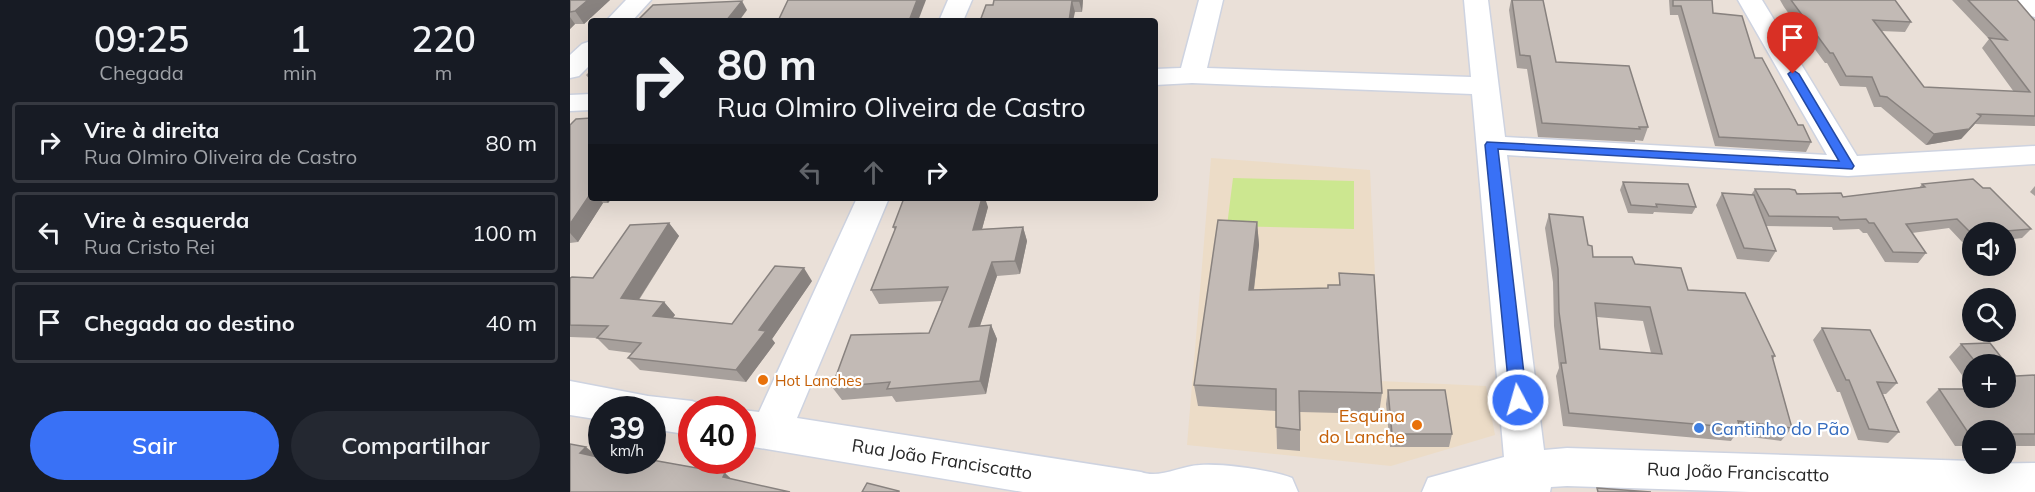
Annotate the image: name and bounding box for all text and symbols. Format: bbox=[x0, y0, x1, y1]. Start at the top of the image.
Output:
pin bbox=[1767, 12, 1818, 74]
text: 09:25 bbox=[94, 16, 189, 61]
text: 1 bbox=[289, 16, 311, 61]
text: 220 bbox=[411, 16, 476, 61]
icon: arrive bbox=[1776, 21, 1809, 54]
text: 80 m bbox=[717, 38, 817, 91]
icon: right bbox=[618, 42, 696, 120]
text: Chegada bbox=[99, 60, 184, 85]
text: min bbox=[283, 60, 317, 85]
text: m bbox=[435, 60, 452, 85]
text: Rua Olmiro Oliveira de Castro bbox=[717, 90, 1086, 124]
text: Vire à direita bbox=[84, 116, 219, 144]
icon: right bbox=[33, 126, 66, 159]
text: 80 m bbox=[486, 129, 537, 157]
text: Rua Olmiro Oliveira de Castro bbox=[84, 144, 357, 169]
icon: left bbox=[794, 156, 827, 189]
icon: ahead bbox=[857, 156, 890, 189]
icon: right bbox=[920, 156, 953, 189]
text: Vire à esquerda bbox=[84, 206, 249, 234]
icon: left bbox=[33, 216, 66, 249]
text: 100 m bbox=[472, 219, 537, 247]
map controls bbox=[1962, 222, 2016, 474]
button: sound bbox=[1962, 222, 2016, 276]
text: Rua Cristo Rei bbox=[84, 234, 215, 259]
button: search bbox=[1962, 288, 2016, 342]
icon: arrive bbox=[33, 306, 66, 339]
text: Chegada ao destino bbox=[84, 309, 295, 337]
text: 40 m bbox=[486, 309, 537, 337]
button: + bbox=[1962, 354, 2016, 408]
position arrow bbox=[1486, 368, 1550, 432]
place label: Hot Lanches bbox=[775, 371, 862, 390]
marker: Hot Lanches bbox=[756, 373, 770, 387]
speed limit sign: 40 bbox=[678, 396, 756, 474]
place label: Esquina do Lanche bbox=[1319, 404, 1405, 448]
text: 39 bbox=[609, 409, 645, 447]
button: Sair bbox=[30, 411, 279, 480]
button: Compartilhar bbox=[291, 411, 540, 480]
place label: Cantinho do Pão bbox=[1711, 417, 1850, 440]
marker: Esquina do Lanche bbox=[1410, 418, 1424, 432]
button: − bbox=[1962, 420, 2016, 474]
marker: Cantinho do Pão bbox=[1692, 421, 1706, 435]
street label: Rua João Franciscatto bbox=[850, 433, 1034, 485]
text: km/h bbox=[610, 441, 644, 460]
street label: Rua João Franciscatto bbox=[1646, 457, 1830, 487]

